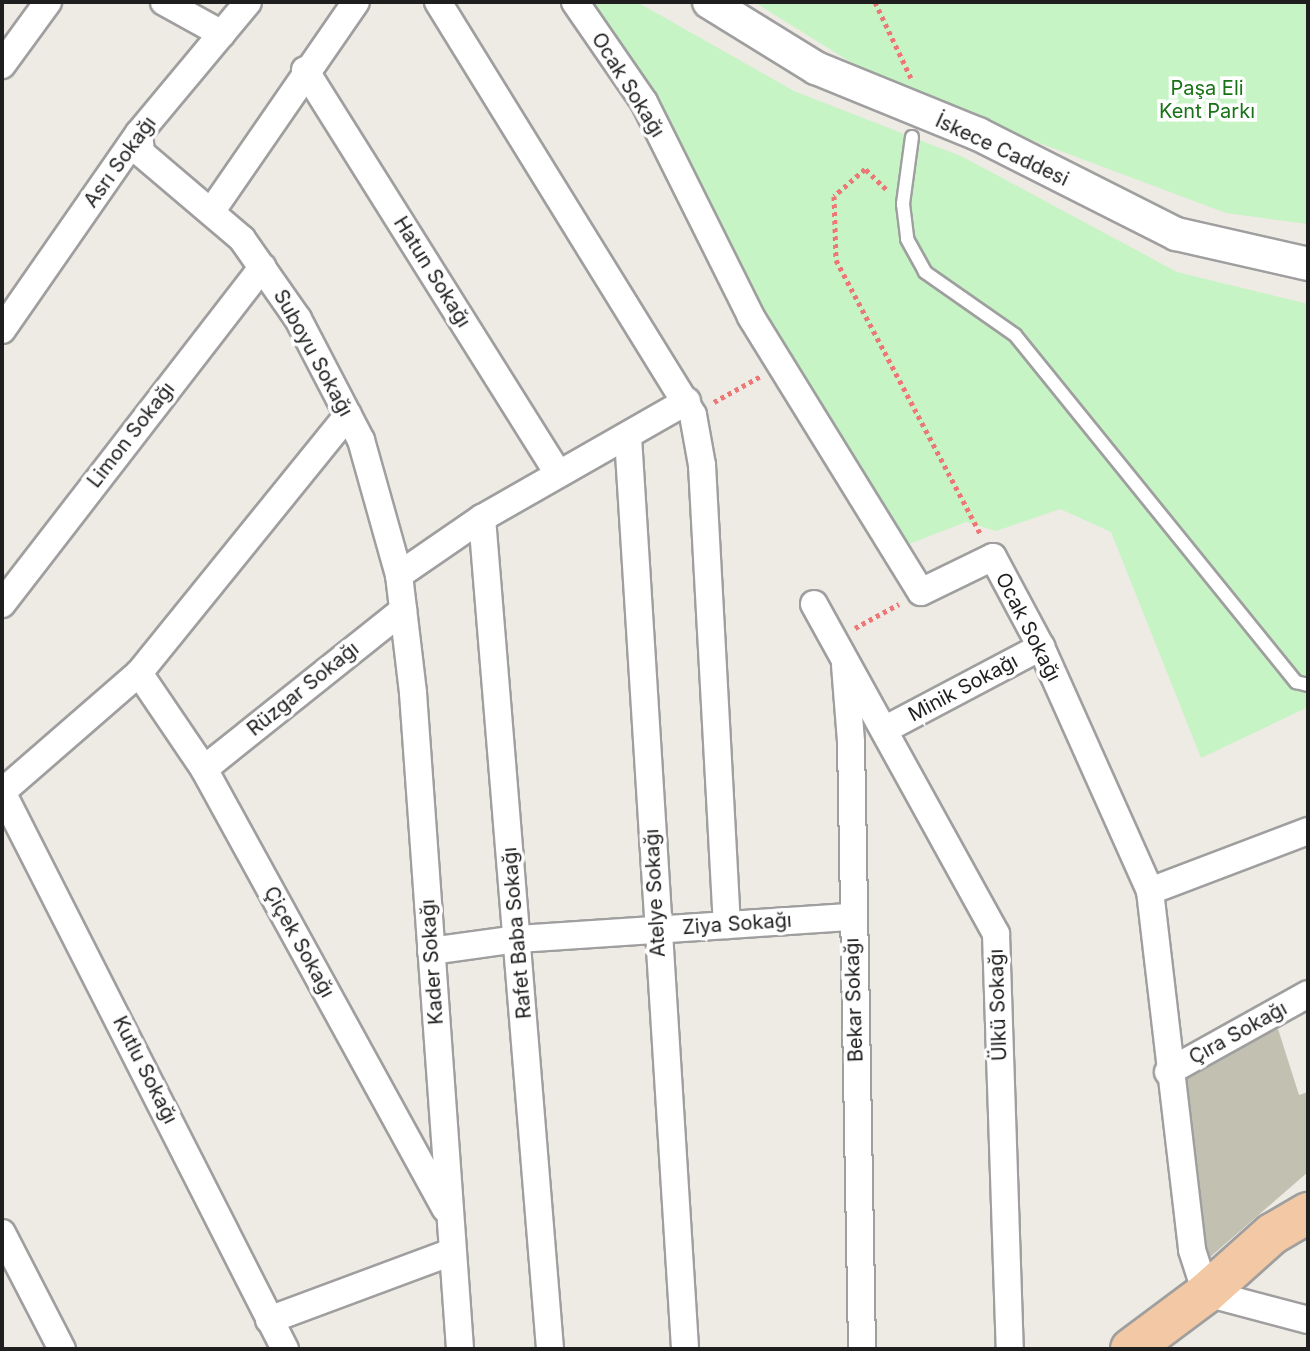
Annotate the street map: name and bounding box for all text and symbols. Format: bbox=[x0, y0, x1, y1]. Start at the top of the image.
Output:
street label: Ocak Sokağı bbox=[586, 28, 670, 142]
park label: Paşa Eli Kent Parkı bbox=[1159, 77, 1255, 124]
street label: İskece Caddesi bbox=[932, 109, 1072, 191]
street label: Asrı Sokağı bbox=[79, 112, 161, 212]
street label: Hatun Sokağı bbox=[388, 212, 476, 332]
street label: Suboyu Sokağı bbox=[268, 285, 358, 421]
street label: Limon Sokağı bbox=[82, 377, 180, 493]
street label: Ocak Sokağı bbox=[990, 569, 1066, 685]
street label: Rüzgar Sokağı bbox=[243, 637, 363, 741]
street label: Minik Sokağı bbox=[904, 649, 1022, 727]
street label: Atelye Sokağı bbox=[640, 828, 670, 958]
street label: Rafet Baba Sokağı bbox=[498, 846, 536, 1020]
street label: Çiçek Sokağı bbox=[259, 882, 339, 1002]
street label: Kader Sokağı bbox=[416, 898, 448, 1026]
street label: Ziya Sokağı bbox=[682, 908, 792, 940]
street label: Bekar Sokağı bbox=[840, 937, 868, 1063]
street label: Ülkü Sokağı bbox=[984, 948, 1012, 1062]
street label: Çıra Sokağı bbox=[1185, 996, 1291, 1070]
street label: Kutlu Sokağı bbox=[108, 1012, 182, 1128]

